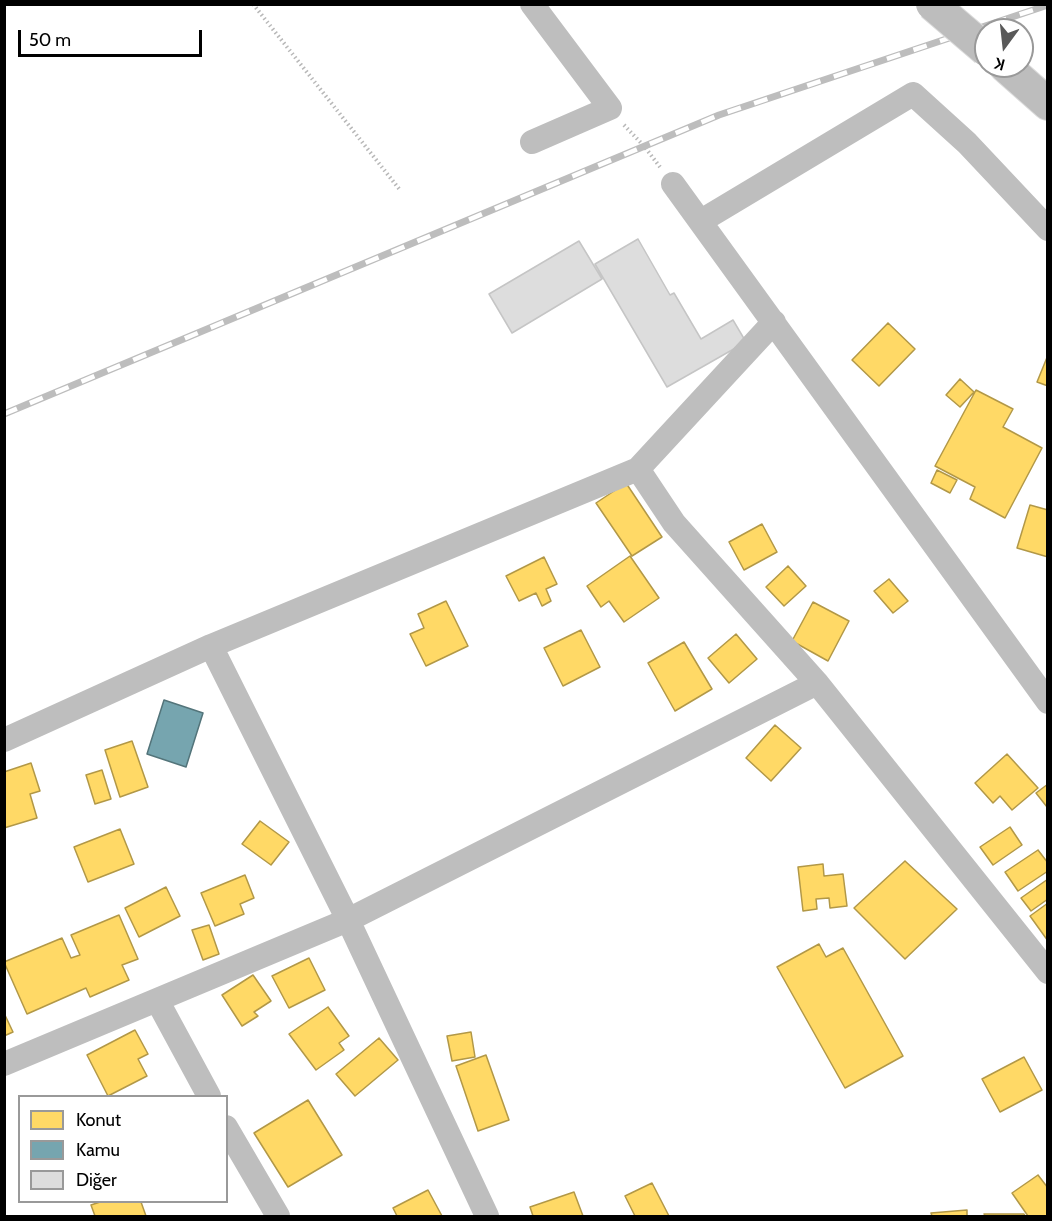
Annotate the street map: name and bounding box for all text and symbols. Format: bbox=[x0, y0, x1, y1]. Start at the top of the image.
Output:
scale bar bbox=[21, 18, 206, 56]
north arrow bbox=[974, 18, 1034, 78]
text: 50 m bbox=[29, 29, 71, 51]
text: K bbox=[992, 53, 1007, 74]
legend bbox=[18, 1095, 228, 1203]
text: Konut bbox=[76, 1109, 121, 1131]
text: Kamu bbox=[76, 1139, 120, 1161]
text: Diğer bbox=[76, 1169, 117, 1191]

